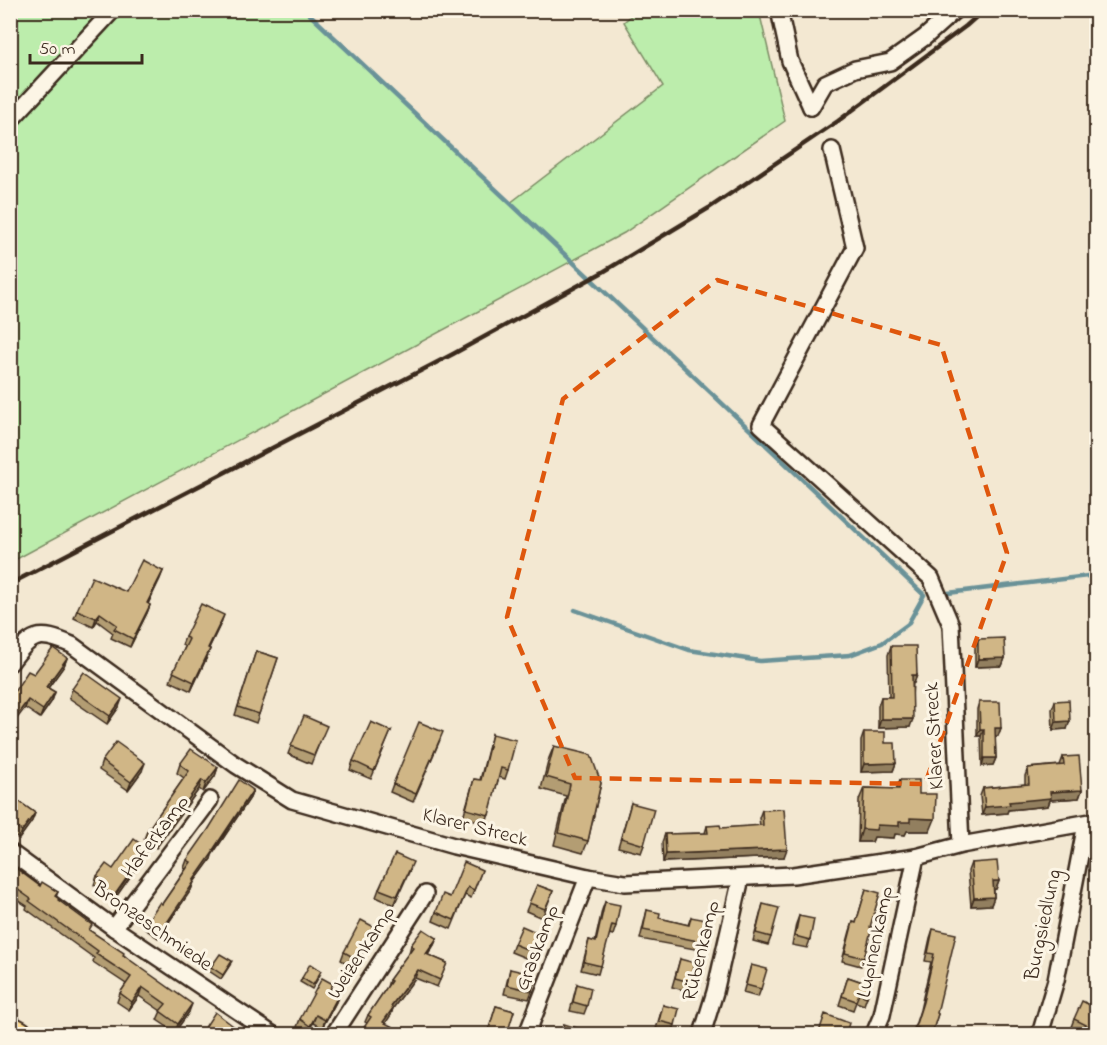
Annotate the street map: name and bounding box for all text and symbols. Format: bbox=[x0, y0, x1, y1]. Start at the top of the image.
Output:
scale bar bbox=[30, 27, 142, 65]
text: 50 m bbox=[39, 37, 76, 63]
street label: Klarer Streck bbox=[917, 681, 953, 791]
street label: Haferkamp bbox=[115, 789, 197, 885]
street label: Klarer Streck bbox=[419, 800, 532, 856]
street label: Burgsiedlung bbox=[1017, 867, 1072, 985]
street label: Bronzeschmiede bbox=[85, 874, 219, 980]
street label: Lupinenkamp bbox=[850, 883, 902, 1001]
street label: Rübenkamp bbox=[675, 898, 729, 1004]
street label: Weizenkamp bbox=[320, 900, 404, 1006]
street label: Graskamp bbox=[508, 901, 568, 995]

